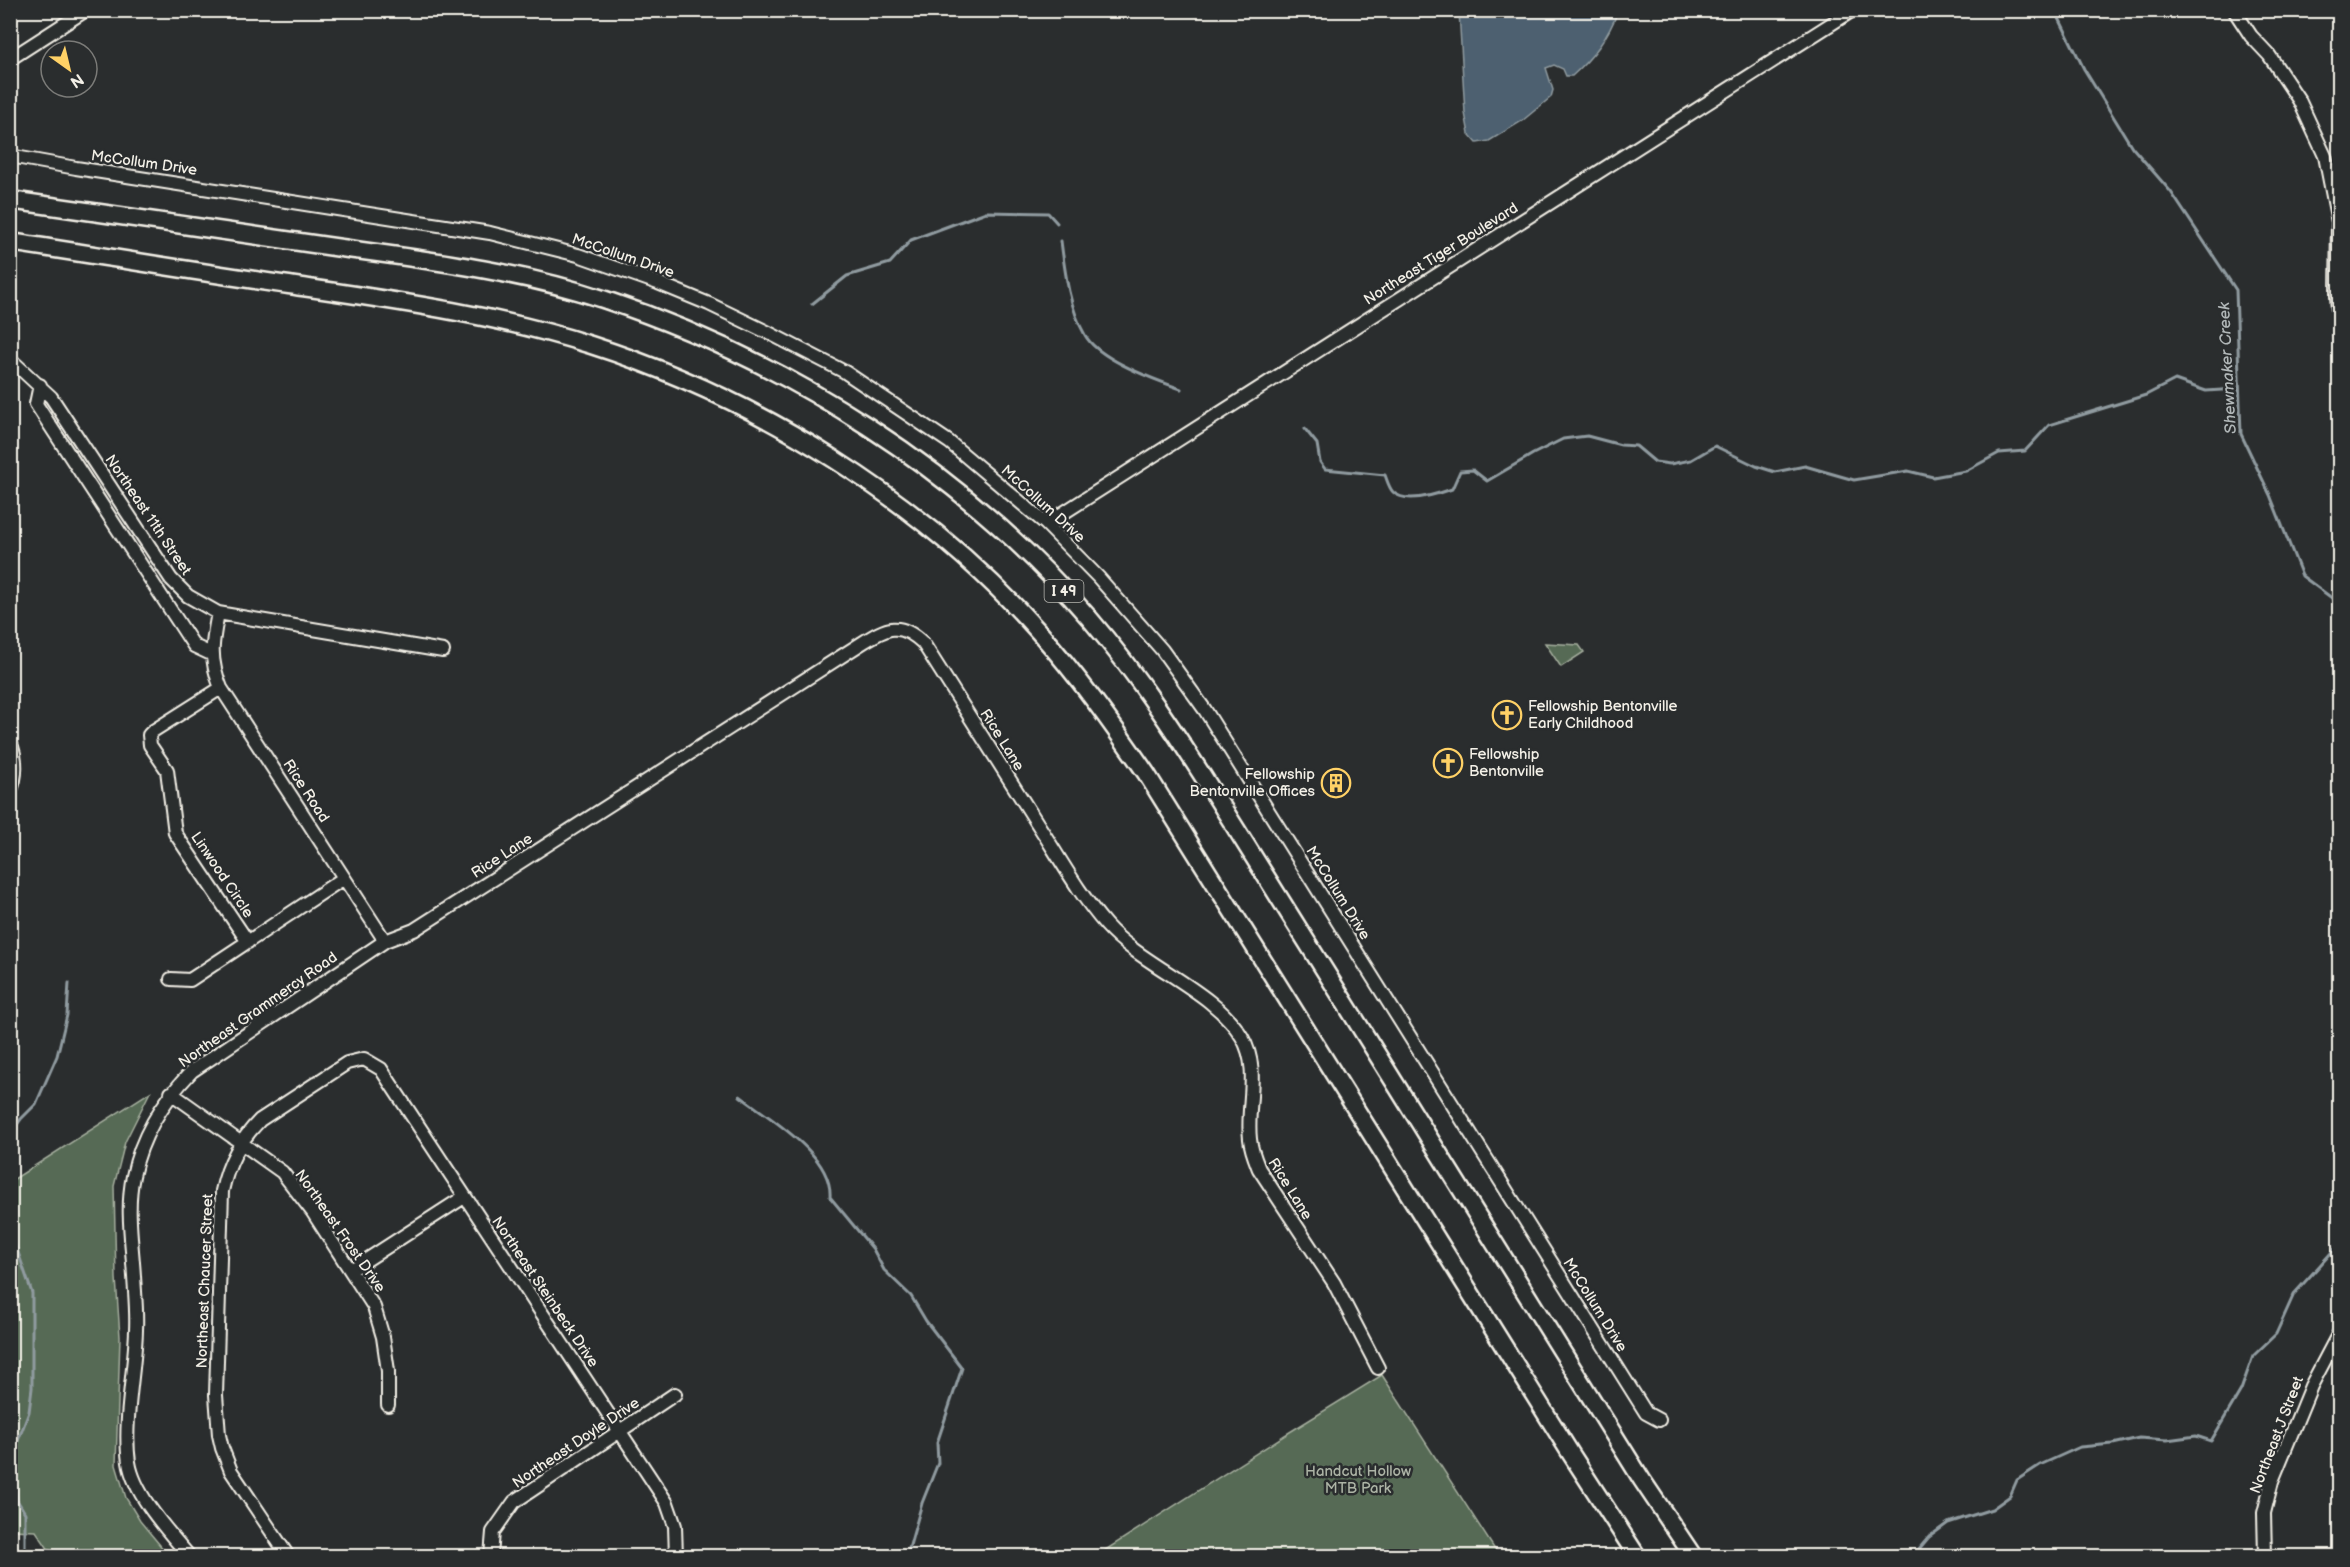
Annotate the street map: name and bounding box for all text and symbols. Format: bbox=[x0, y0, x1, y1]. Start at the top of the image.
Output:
north arrow bbox=[39, 39, 99, 99]
text: N bbox=[66, 69, 87, 91]
street label: McCollum Drive bbox=[90, 146, 198, 180]
street label: Northeast Tiger Boulevard bbox=[1360, 199, 1522, 309]
street label: McCollum Drive bbox=[569, 230, 677, 282]
water label: Shewmaker Creek bbox=[2215, 300, 2241, 434]
street label: Northeast 11th Street bbox=[101, 451, 196, 579]
street label: McCollum Drive bbox=[997, 461, 1089, 547]
road number: I 49 bbox=[1044, 580, 1084, 602]
place label: Fellowship Bentonville Early Childhood bbox=[1528, 697, 1678, 733]
church icon: Fellowship Bentonville Early Childhood bbox=[1491, 699, 1523, 731]
street label: Rice Lane bbox=[976, 706, 1028, 774]
place label: Fellowship Bentonville bbox=[1469, 745, 1544, 781]
church icon: Fellowship Bentonville bbox=[1432, 747, 1464, 779]
street label: Rice Road bbox=[279, 756, 333, 826]
place label: Fellowship Bentonville Offices bbox=[1190, 765, 1316, 801]
building icon: Fellowship Bentonville Offices bbox=[1320, 767, 1352, 799]
street label: Linwood Circle bbox=[186, 828, 258, 922]
street label: Rice Lane bbox=[468, 829, 536, 883]
street label: McCollum Drive bbox=[1302, 843, 1374, 943]
street label: Northeast Grammercy Road bbox=[175, 948, 341, 1072]
street label: Rice Lane bbox=[1264, 1155, 1316, 1223]
street label: Northeast Frost Drive bbox=[290, 1166, 390, 1296]
street label: Northeast Chaucer Street bbox=[192, 1193, 218, 1369]
street label: Northeast Steinbeck Drive bbox=[487, 1213, 603, 1371]
street label: McCollum Drive bbox=[1559, 1255, 1631, 1355]
street label: Northeast J Street bbox=[2246, 1373, 2308, 1496]
street label: Northeast Doyle Drive bbox=[509, 1393, 643, 1493]
park label: Handcut Hollow MTB Park bbox=[1305, 1462, 1411, 1498]

